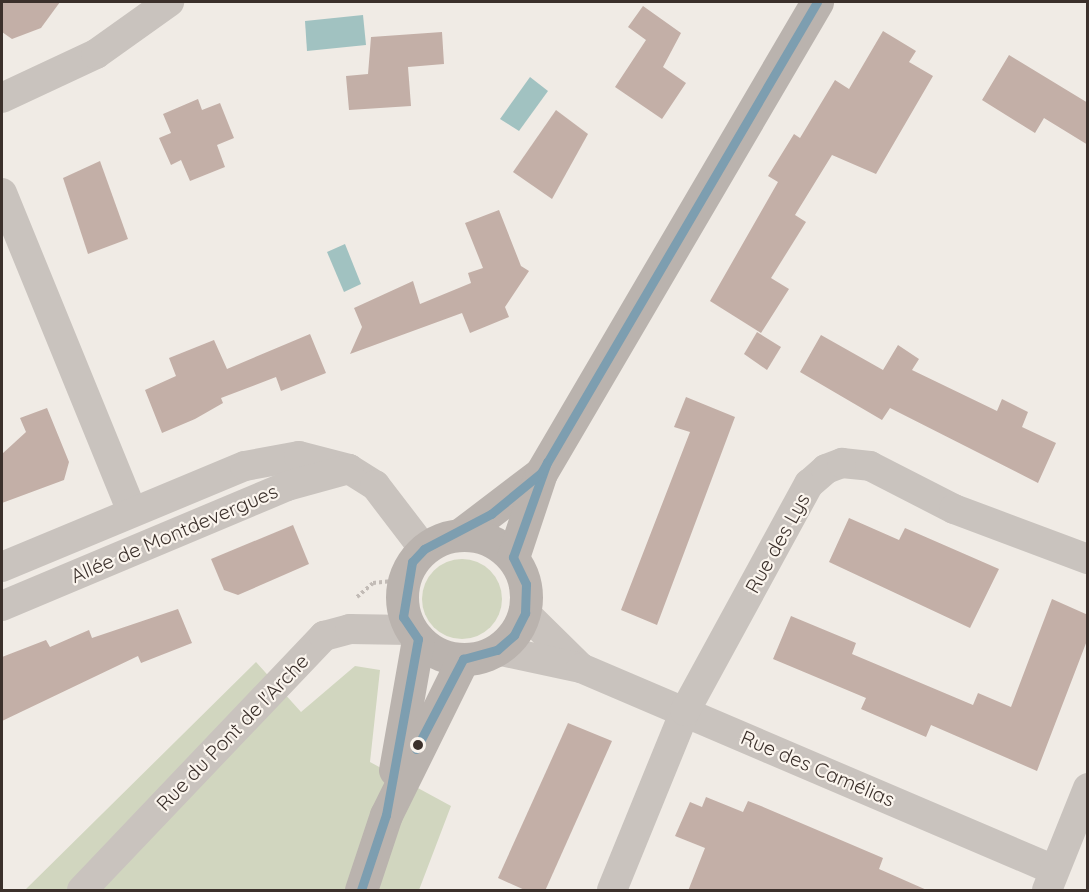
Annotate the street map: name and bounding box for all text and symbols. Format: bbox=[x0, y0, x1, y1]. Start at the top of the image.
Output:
street label: Allée de Montdevergues bbox=[67, 478, 281, 588]
street label: Rue des Lys bbox=[740, 489, 814, 597]
street label: Rue du Pont de l'Arche bbox=[151, 649, 313, 815]
street label: Rue des Camélias bbox=[738, 725, 898, 811]
unlabelled marker bbox=[412, 739, 424, 751]

